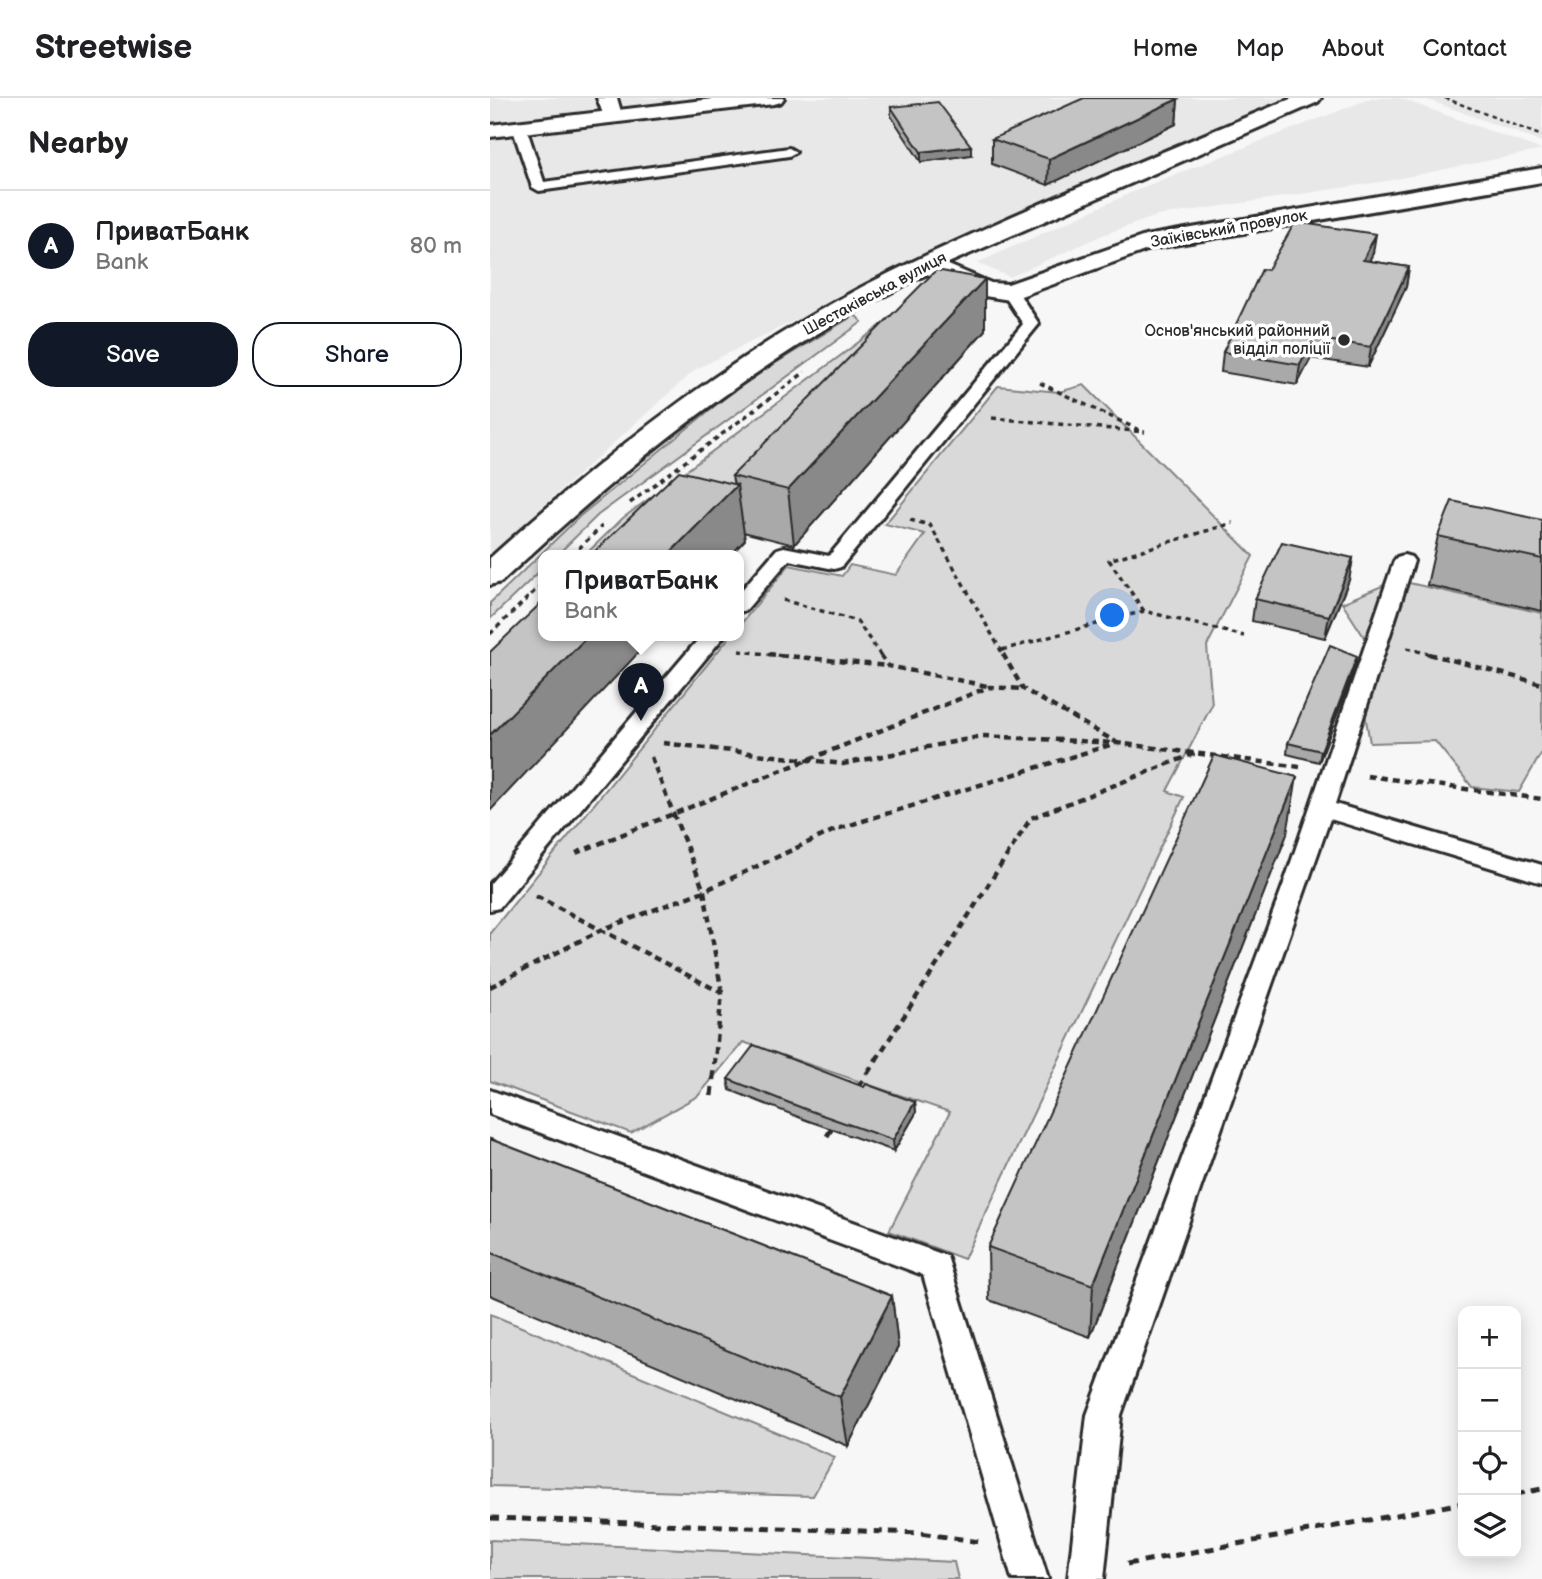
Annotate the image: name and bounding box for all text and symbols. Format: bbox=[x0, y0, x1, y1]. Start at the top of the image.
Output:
text: Streetwise bbox=[35, 28, 192, 68]
text: Home bbox=[1133, 34, 1198, 63]
text: Map bbox=[1236, 34, 1284, 63]
text: About bbox=[1322, 34, 1384, 63]
text: Contact bbox=[1422, 34, 1507, 63]
text: Nearby bbox=[28, 126, 128, 162]
street label: Заїківський провулок bbox=[1149, 206, 1309, 252]
text: ПриватБанк bbox=[95, 217, 249, 248]
text: A bbox=[44, 232, 58, 260]
text: 80 m bbox=[410, 232, 462, 260]
text: Bank bbox=[95, 248, 148, 276]
street label: Шестаківська вулиця bbox=[800, 248, 950, 340]
button: Save bbox=[28, 322, 238, 387]
button: Share bbox=[252, 322, 462, 387]
place label: Основ'янський районний відділ поліції bbox=[1145, 322, 1331, 359]
marker: Основ'янський районний відділ поліції bbox=[1336, 332, 1352, 348]
popup bbox=[538, 550, 744, 641]
text: ПриватБанк bbox=[564, 566, 718, 597]
text: Bank bbox=[564, 597, 617, 625]
your location bbox=[1095, 598, 1129, 632]
pin: A bbox=[618, 663, 664, 721]
map controls bbox=[1458, 1306, 1521, 1558]
button: + bbox=[1458, 1306, 1521, 1369]
button: − bbox=[1458, 1369, 1521, 1432]
button: locate bbox=[1458, 1432, 1521, 1495]
button: layers bbox=[1458, 1495, 1521, 1558]

